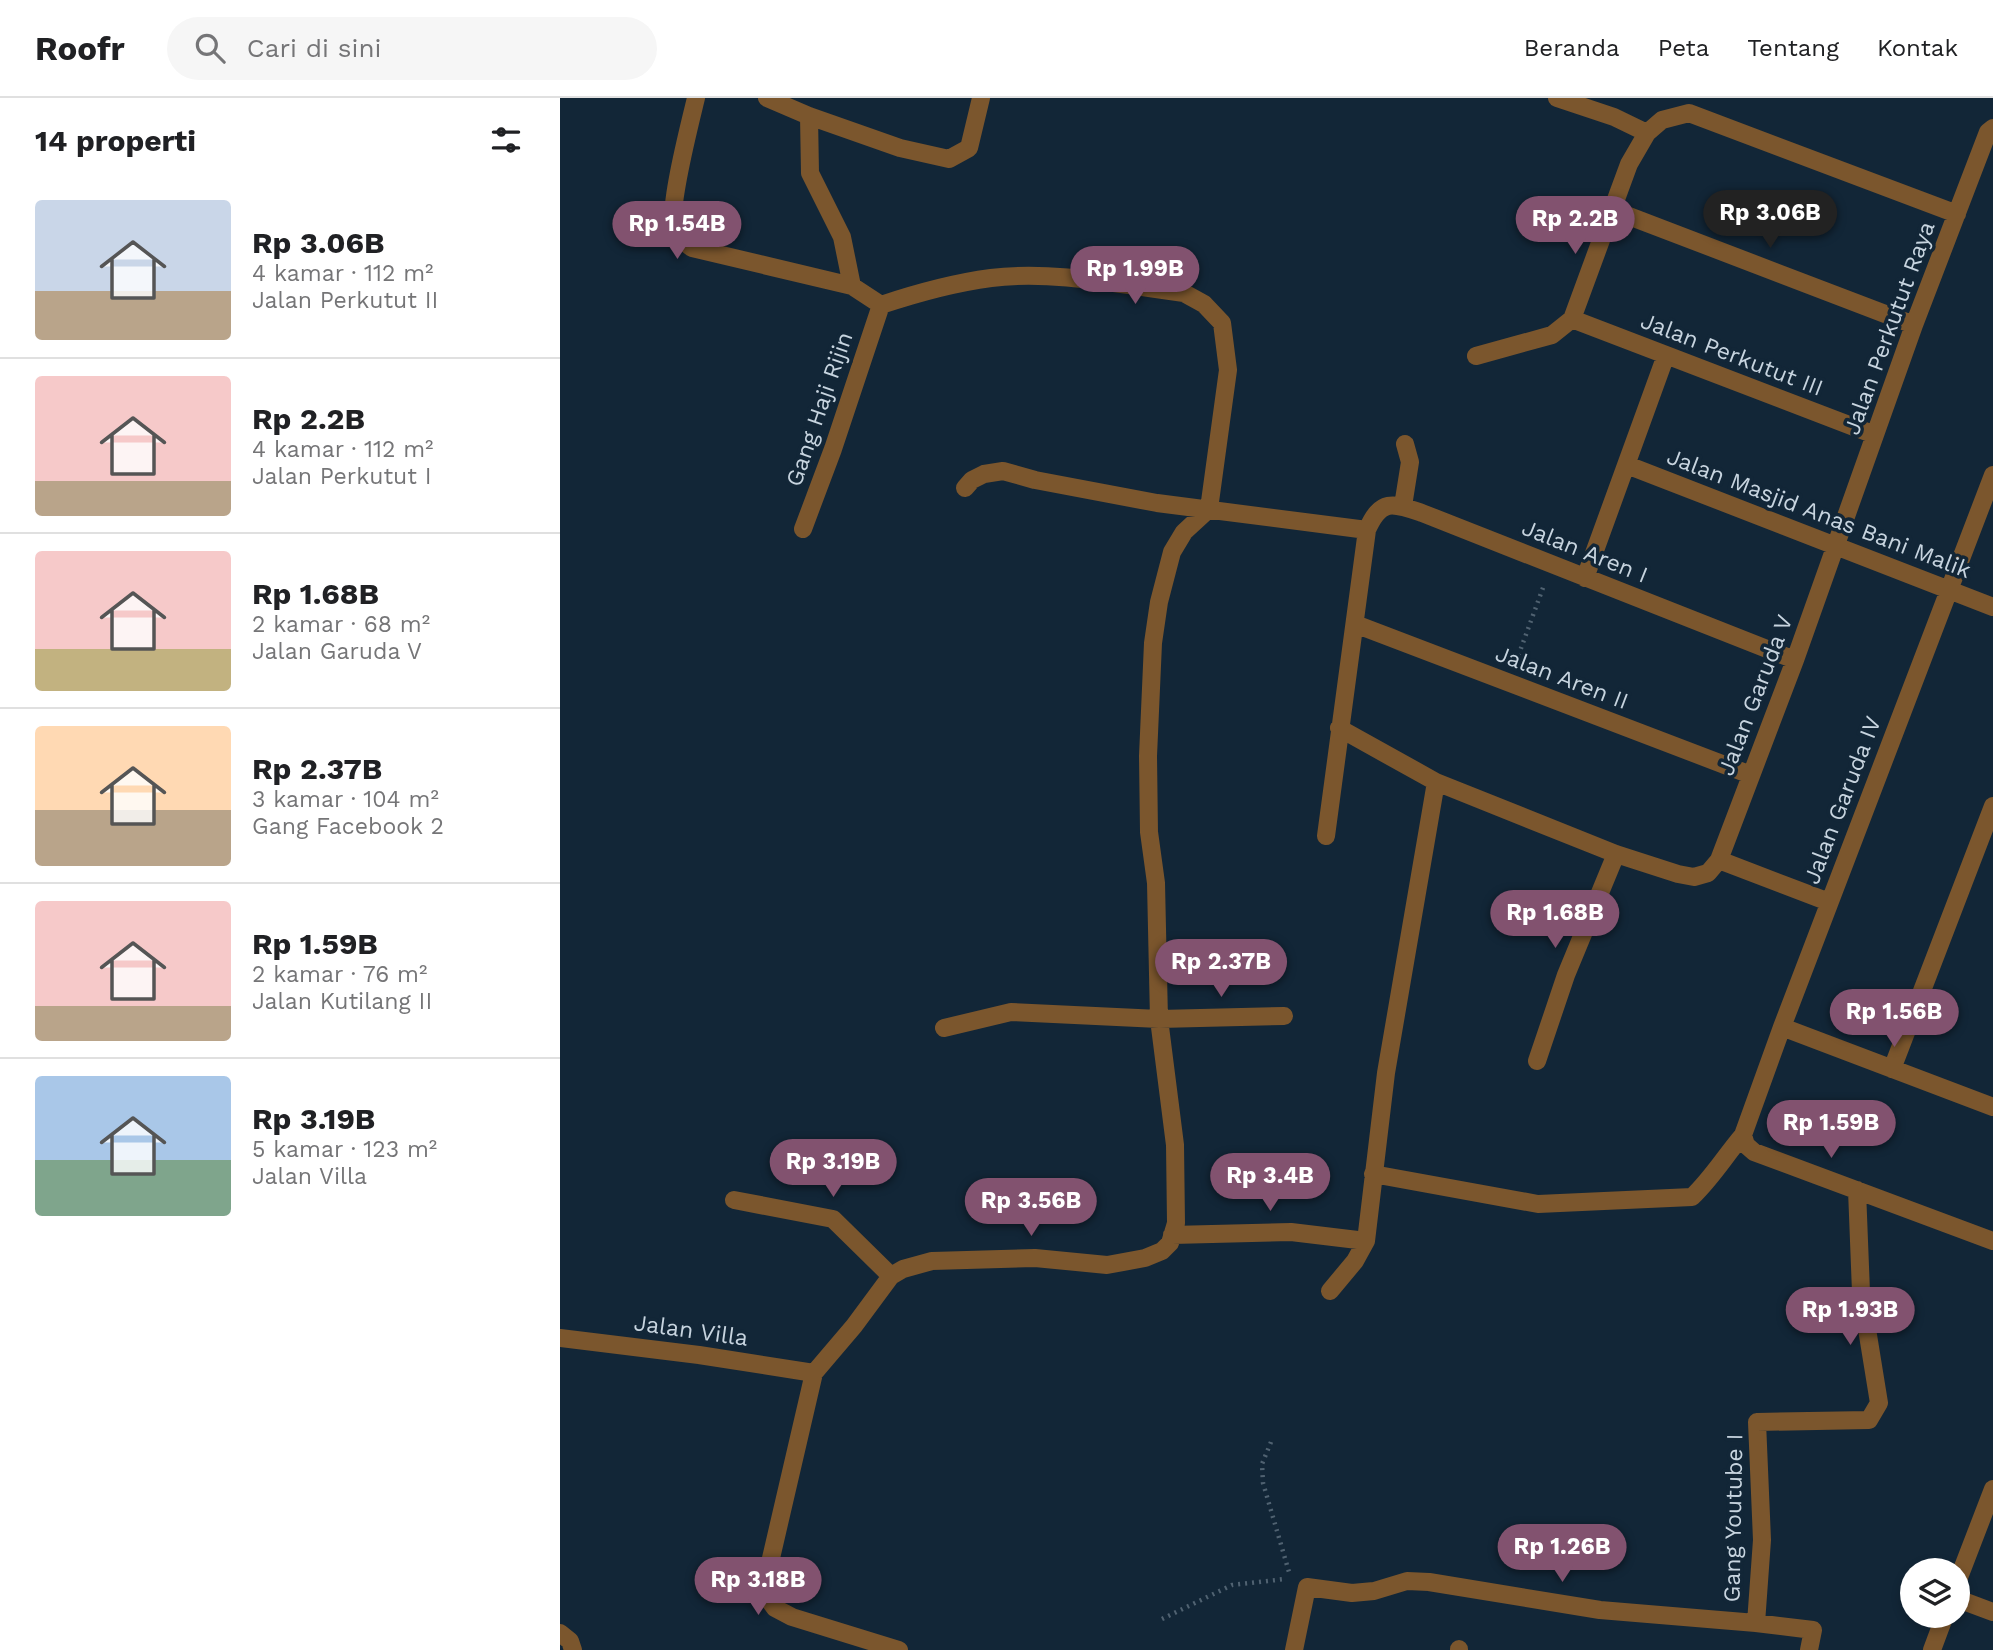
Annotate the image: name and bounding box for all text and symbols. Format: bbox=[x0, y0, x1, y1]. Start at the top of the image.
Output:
search box bbox=[167, 17, 657, 80]
text: Roofr bbox=[35, 29, 125, 68]
icon: search bbox=[191, 29, 229, 67]
text: Cari di sini bbox=[247, 33, 381, 63]
text: Beranda bbox=[1524, 34, 1620, 62]
text: Peta bbox=[1658, 34, 1709, 62]
text: Tentang bbox=[1747, 34, 1839, 62]
text: Kontak bbox=[1877, 34, 1958, 62]
icon: filters bbox=[487, 121, 525, 159]
text: 14 properti bbox=[35, 123, 196, 158]
pin: Rp 3.06B bbox=[1698, 190, 1842, 250]
pin: Rp 2.2B bbox=[1510, 197, 1640, 256]
text: Rp 3.06B bbox=[1719, 199, 1821, 226]
pin: Rp 1.54B bbox=[605, 202, 749, 261]
text: Rp 2.2B bbox=[1532, 205, 1618, 232]
text: Rp 1.54B bbox=[628, 210, 726, 237]
street label: Jalan Perkutut Raya bbox=[1838, 218, 1941, 439]
text: Rp 3.06B bbox=[252, 225, 385, 260]
icon: home bbox=[91, 228, 175, 312]
pin: Rp 1.99B bbox=[1063, 246, 1207, 306]
text: Rp 1.99B bbox=[1086, 255, 1184, 282]
text: 4 kamar · 112 m² bbox=[252, 260, 433, 287]
text: Jalan Perkutut II bbox=[252, 287, 438, 314]
street label: Jalan Perkutut III bbox=[1637, 307, 1827, 402]
street label: Gang Haji Rijin bbox=[780, 328, 859, 490]
text: Rp 2.2B bbox=[252, 401, 365, 436]
icon: home bbox=[91, 404, 175, 488]
text: 4 kamar · 112 m² bbox=[252, 436, 433, 463]
street label: Jalan Masjid Anas Bani Malik bbox=[1663, 443, 1975, 584]
text: Jalan Perkutut I bbox=[252, 463, 432, 490]
street label: Jalan Aren I bbox=[1518, 514, 1652, 589]
text: Rp 1.68B bbox=[252, 576, 379, 611]
icon: home bbox=[91, 579, 175, 663]
text: 2 kamar · 68 m² bbox=[252, 611, 430, 638]
street label: Jalan Garuda V bbox=[1712, 611, 1799, 779]
text: Jalan Garuda V bbox=[252, 638, 422, 665]
street label: Jalan Aren II bbox=[1492, 640, 1632, 715]
street label: Jalan Garuda IV bbox=[1798, 712, 1887, 888]
text: Rp 2.37B bbox=[252, 751, 382, 786]
icon: home bbox=[91, 754, 175, 838]
text: 3 kamar · 104 m² bbox=[252, 786, 439, 813]
text: Gang Facebook 2 bbox=[252, 813, 444, 840]
pin: Rp 1.68B bbox=[1483, 890, 1627, 950]
text: Rp 1.68B bbox=[1506, 899, 1604, 926]
text: Rp 1.59B bbox=[252, 926, 378, 961]
icon: home bbox=[91, 929, 175, 1013]
pin: Rp 2.37B bbox=[1149, 940, 1293, 999]
text: Rp 2.37B bbox=[1171, 948, 1271, 975]
text: 2 kamar · 76 m² bbox=[252, 961, 427, 988]
text: Jalan Kutilang II bbox=[252, 988, 432, 1015]
pin: Rp 1.56B bbox=[1822, 990, 1966, 1049]
text: Rp 1.56B bbox=[1846, 998, 1942, 1025]
pin: Rp 1.59B bbox=[1759, 1100, 1903, 1160]
text: Rp 3.19B bbox=[252, 1101, 375, 1136]
icon: home bbox=[91, 1104, 175, 1188]
text: Rp 1.59B bbox=[1783, 1109, 1879, 1136]
text: 5 kamar · 123 m² bbox=[252, 1136, 437, 1163]
pin: Rp 3.19B bbox=[761, 1140, 905, 1199]
text: Rp 3.19B bbox=[786, 1148, 880, 1175]
pin: Rp 3.4B bbox=[1205, 1154, 1335, 1213]
text: Rp 3.4B bbox=[1226, 1162, 1314, 1189]
text: Jalan Villa bbox=[252, 1163, 367, 1190]
pin: Rp 3.56B bbox=[959, 1178, 1103, 1238]
text: Rp 3.56B bbox=[981, 1187, 1081, 1214]
pin: Rp 1.93B bbox=[1778, 1288, 1922, 1347]
text: Rp 1.93B bbox=[1802, 1296, 1898, 1323]
street label: Jalan Villa bbox=[632, 1309, 750, 1352]
street label: Gang Youtube I bbox=[1719, 1433, 1748, 1603]
pin: Rp 1.26B bbox=[1490, 1524, 1634, 1584]
text: Rp 1.26B bbox=[1514, 1533, 1610, 1560]
pin: Rp 3.18B bbox=[686, 1558, 830, 1617]
map controls bbox=[1900, 1558, 1970, 1628]
button: layers bbox=[1900, 1558, 1970, 1628]
text: Rp 3.18B bbox=[711, 1566, 805, 1593]

